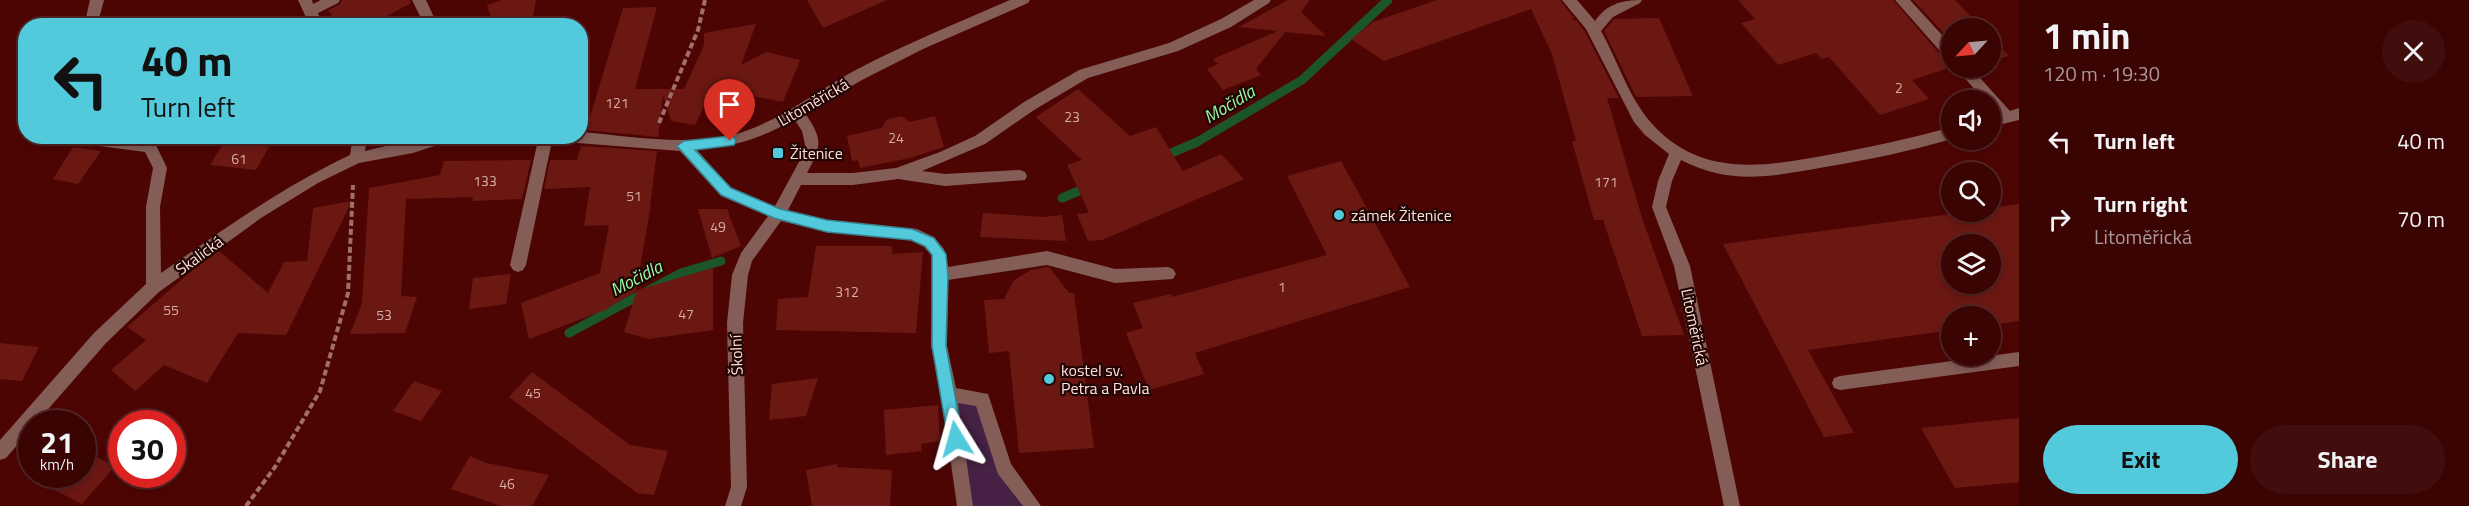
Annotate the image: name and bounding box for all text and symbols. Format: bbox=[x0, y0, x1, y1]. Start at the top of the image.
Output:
text: 1 min bbox=[2043, 8, 2130, 63]
north arrow bbox=[1941, 18, 2001, 78]
map controls bbox=[1941, 18, 2001, 366]
button: close bbox=[2382, 20, 2445, 83]
text: 40 m bbox=[141, 28, 233, 92]
icon: left bbox=[42, 42, 120, 120]
text: 120 m · 19:30 bbox=[2043, 58, 2160, 89]
street label: Litoměřická bbox=[773, 72, 853, 132]
house number: 2 bbox=[1895, 77, 1903, 98]
water label: Močidla bbox=[1198, 78, 1261, 130]
pin bbox=[704, 79, 755, 141]
text: Turn left bbox=[141, 86, 235, 127]
icon: arrive bbox=[713, 88, 746, 121]
button: sound bbox=[1941, 90, 2001, 150]
house number: 121 bbox=[605, 92, 629, 113]
house number: 23 bbox=[1064, 106, 1080, 127]
text: Turn left bbox=[2094, 124, 2175, 158]
text: 40 m bbox=[2397, 124, 2445, 158]
icon: left bbox=[2043, 125, 2076, 158]
house number: 24 bbox=[888, 127, 904, 148]
place label: Žitenice bbox=[790, 141, 843, 165]
marker: Žitenice bbox=[771, 146, 785, 160]
house number: 61 bbox=[231, 148, 247, 169]
button: search bbox=[1941, 162, 2001, 222]
house number: 133 bbox=[473, 170, 497, 191]
house number: 171 bbox=[1594, 171, 1618, 192]
house number: 51 bbox=[626, 185, 642, 206]
text: Turn right bbox=[2094, 187, 2188, 221]
text: 70 m bbox=[2397, 202, 2445, 236]
place label: zámek Žitenice bbox=[1351, 203, 1452, 227]
icon: right bbox=[2043, 203, 2076, 236]
marker: zámek Žitenice bbox=[1332, 208, 1346, 222]
house number: 49 bbox=[710, 216, 726, 237]
text: Litoměřická bbox=[2094, 221, 2192, 252]
street label: Skalická bbox=[170, 229, 228, 281]
button: layers bbox=[1941, 234, 2001, 294]
water label: Močidla bbox=[605, 253, 668, 303]
house number: 1 bbox=[1278, 276, 1286, 297]
house number: 312 bbox=[835, 281, 859, 302]
street label: Litoměřická bbox=[1675, 286, 1715, 368]
house number: 55 bbox=[163, 299, 179, 320]
house number: 47 bbox=[678, 303, 694, 324]
house number: 53 bbox=[376, 304, 392, 325]
button: + bbox=[1941, 306, 2001, 366]
street label: Školní bbox=[723, 333, 749, 376]
place label: kostel sv. Petra a Pavla bbox=[1061, 358, 1149, 400]
marker: kostel sv. Petra a Pavla bbox=[1042, 372, 1056, 386]
house number: 45 bbox=[525, 382, 541, 403]
position arrow bbox=[924, 407, 988, 471]
speed limit sign: 30 bbox=[108, 410, 186, 488]
text: 21 bbox=[40, 419, 74, 465]
button: Exit bbox=[2043, 425, 2238, 494]
button: Share bbox=[2250, 425, 2445, 494]
text: km/h bbox=[40, 453, 74, 476]
house number: 46 bbox=[499, 473, 515, 494]

